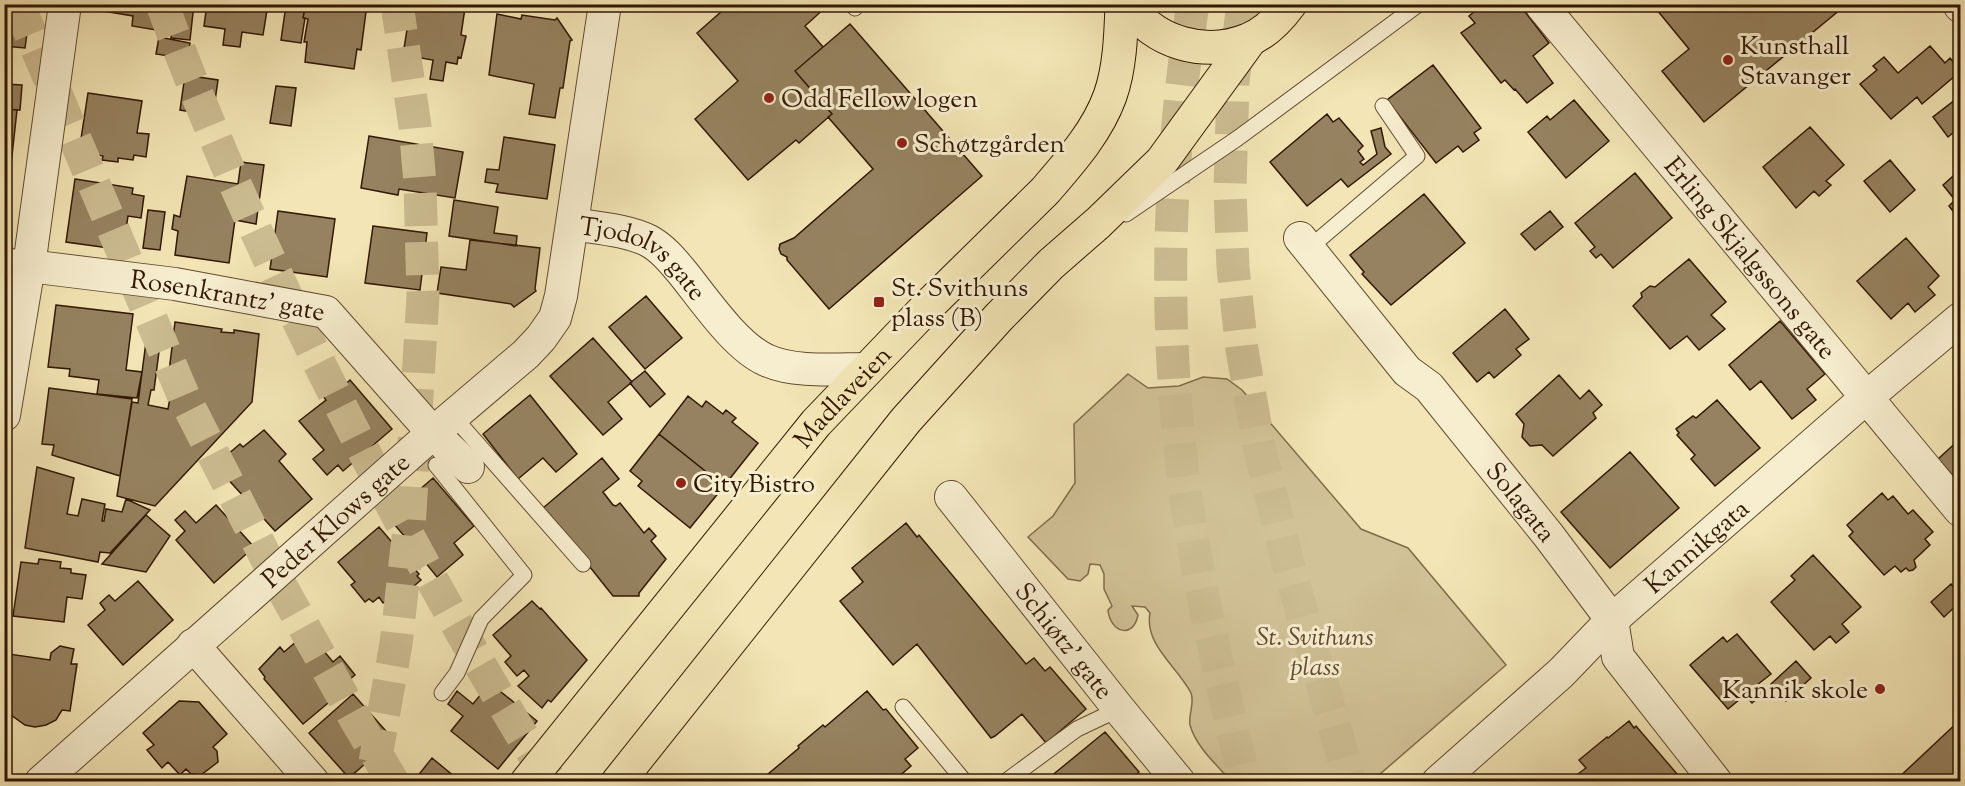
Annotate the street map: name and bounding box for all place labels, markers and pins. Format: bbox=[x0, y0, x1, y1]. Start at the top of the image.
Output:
place label: Kunsthall Stavanger bbox=[1740, 29, 1851, 96]
marker: Kunsthall Stavanger bbox=[1721, 53, 1735, 67]
place label: Odd Fellow logen bbox=[781, 82, 978, 119]
marker: Odd Fellow logen bbox=[762, 91, 776, 105]
place label: Schøtzgården bbox=[914, 127, 1065, 164]
marker: Schøtzgården bbox=[895, 136, 909, 150]
place label: St. Svithuns plass (B) bbox=[891, 271, 1028, 338]
marker: St. Svithuns plass (B) bbox=[872, 295, 886, 309]
place label: City Bistro bbox=[693, 467, 815, 504]
marker: City Bistro bbox=[674, 476, 688, 490]
place label: Kannik skole bbox=[1722, 673, 1868, 710]
marker: Kannik skole bbox=[1873, 682, 1887, 696]

